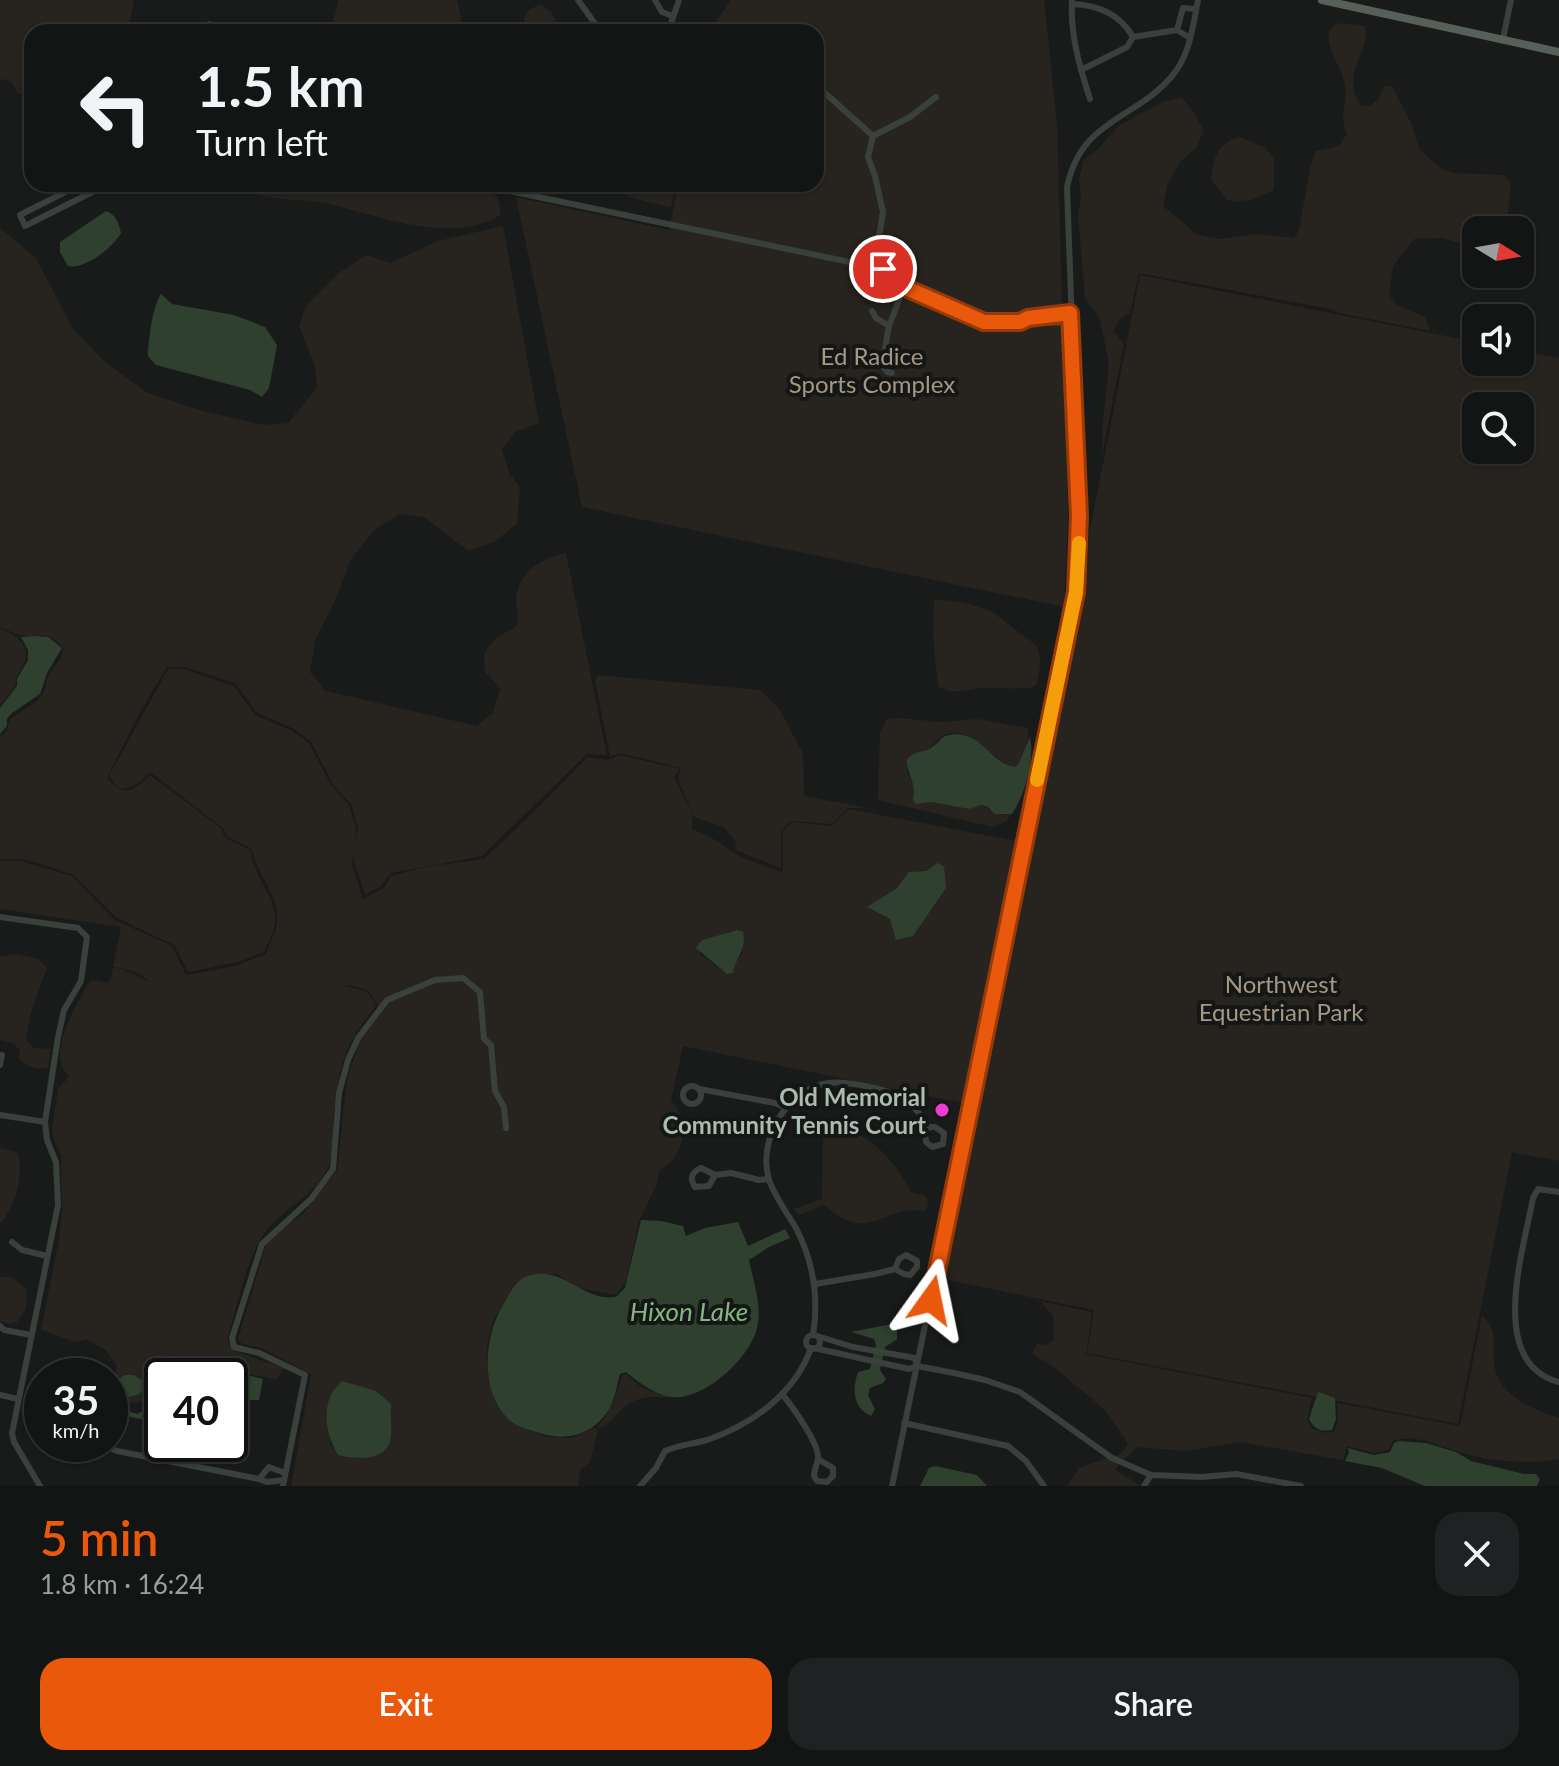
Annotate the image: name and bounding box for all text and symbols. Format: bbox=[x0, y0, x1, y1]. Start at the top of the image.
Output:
text: 1.5 km bbox=[196, 52, 365, 119]
icon: left bbox=[64, 56, 168, 160]
text: Turn left bbox=[196, 120, 328, 164]
north arrow bbox=[1462, 216, 1534, 288]
map controls bbox=[1462, 216, 1534, 464]
pin bbox=[849, 235, 917, 303]
icon: arrive bbox=[861, 247, 905, 291]
button: sound bbox=[1462, 304, 1534, 376]
park label: Ed Radice Sports Complex bbox=[789, 341, 955, 398]
button: search bbox=[1462, 392, 1534, 464]
park label: Northwest Equestrian Park bbox=[1199, 969, 1364, 1026]
place label: Old Memorial Community Tennis Court bbox=[662, 1082, 926, 1139]
marker: Old Memorial Community Tennis Court bbox=[933, 1101, 951, 1119]
position arrow bbox=[889, 1258, 973, 1342]
water label: Hixon Lake bbox=[630, 1295, 748, 1327]
speed limit sign: 40 bbox=[144, 1358, 248, 1462]
text: 35 bbox=[53, 1376, 99, 1424]
text: km/h bbox=[53, 1418, 99, 1442]
text: 5 min bbox=[40, 1509, 158, 1566]
button: close bbox=[1435, 1512, 1519, 1596]
text: 1.8 km · 16:24 bbox=[40, 1568, 204, 1600]
button: Exit bbox=[40, 1658, 772, 1750]
button: Share bbox=[788, 1658, 1519, 1750]

